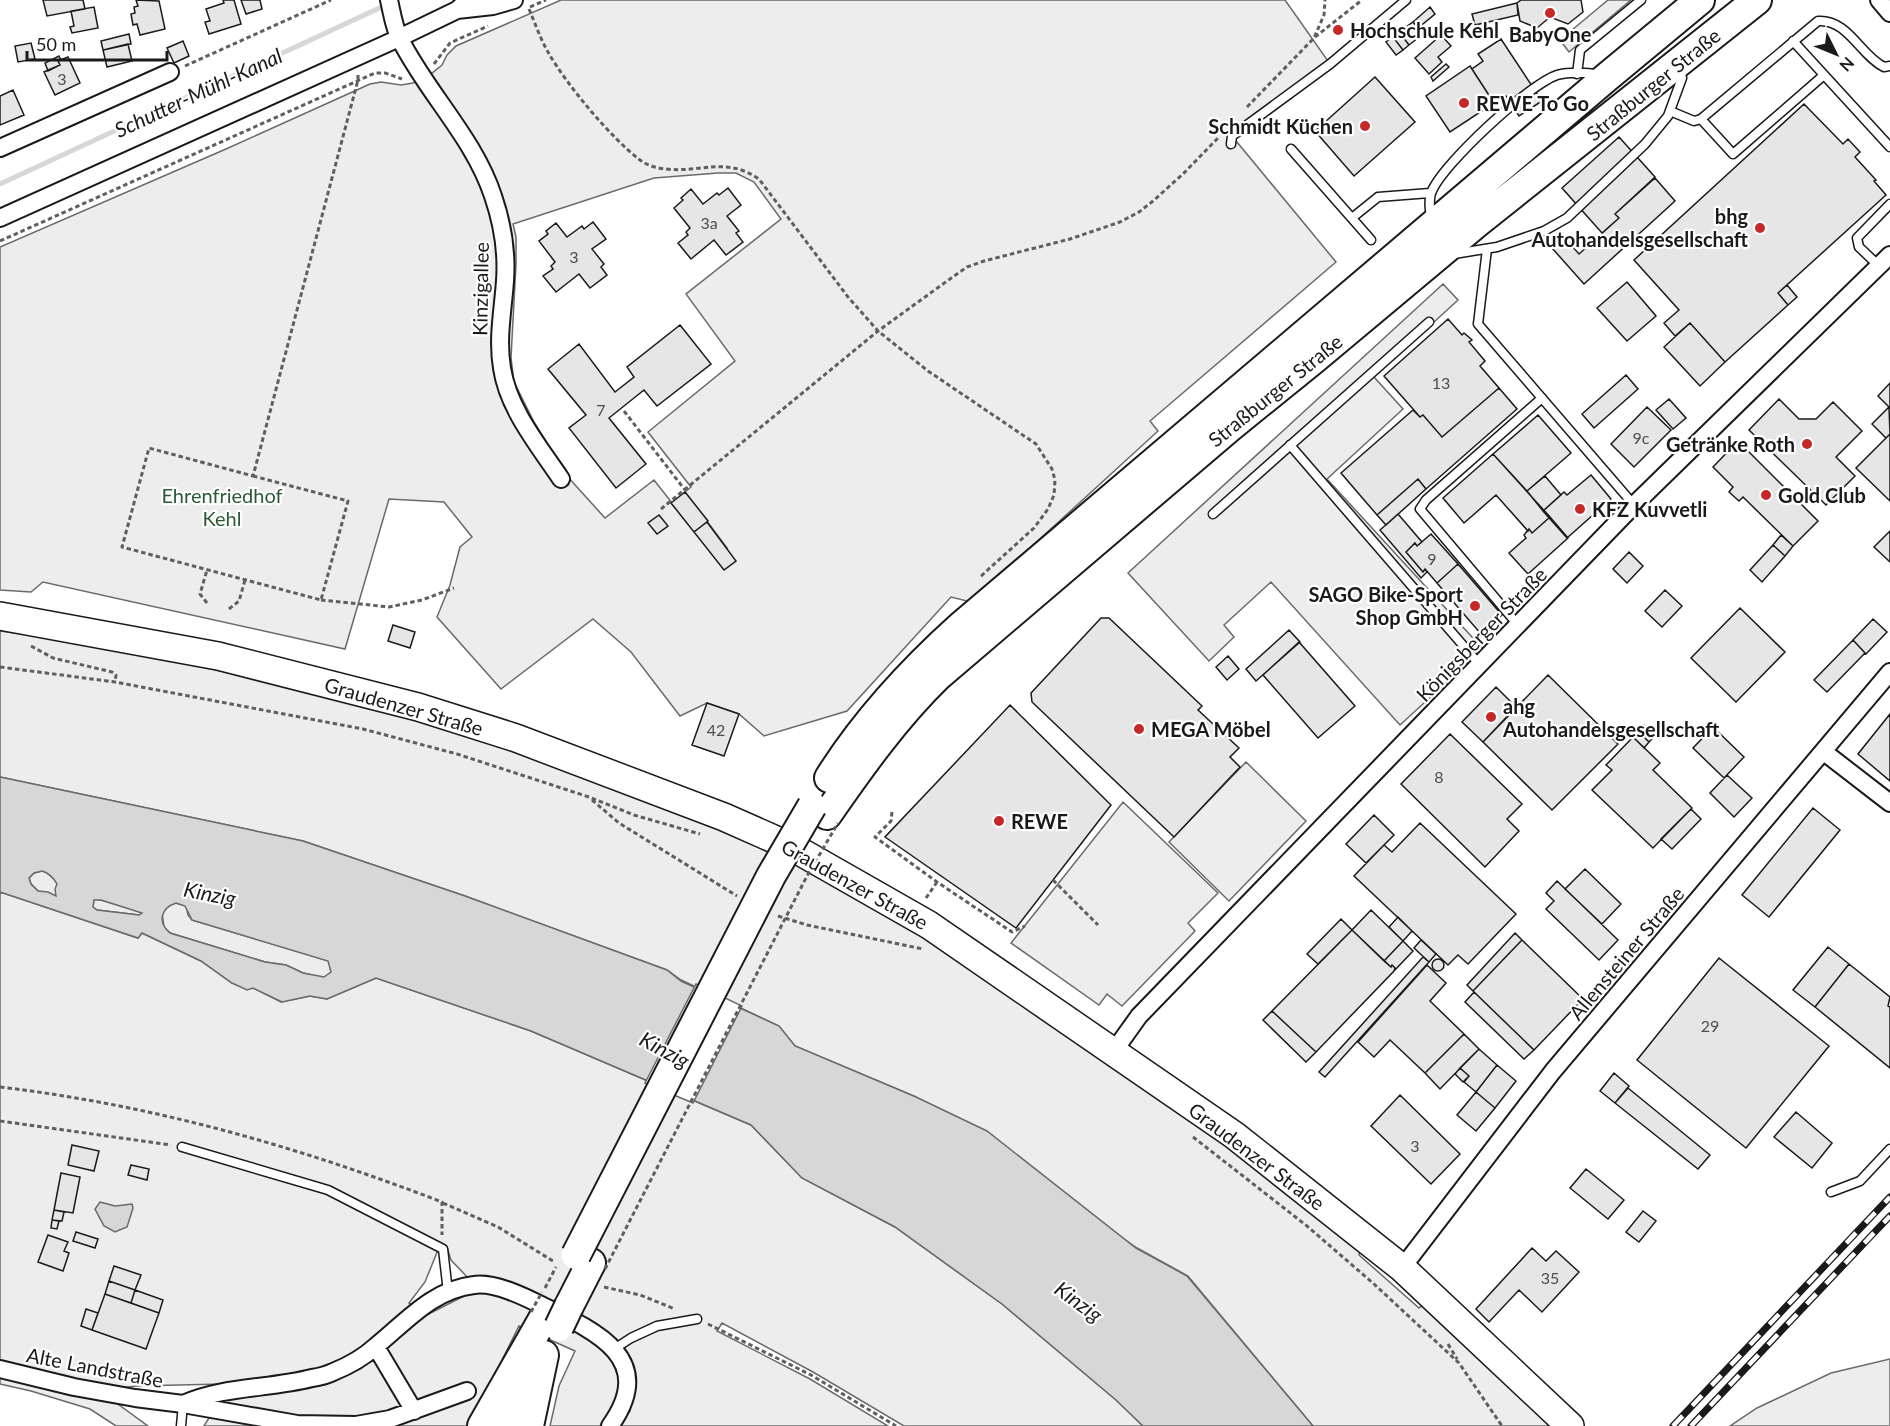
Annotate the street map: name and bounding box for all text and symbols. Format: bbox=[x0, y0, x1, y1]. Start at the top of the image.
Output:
marker: BabyOne bbox=[1543, 6, 1557, 20]
place label: Hochschule Kehl bbox=[1350, 18, 1499, 42]
place label: BabyOne bbox=[1509, 22, 1592, 46]
marker: Hochschule Kehl bbox=[1331, 23, 1345, 37]
street label: Straßburger Straße bbox=[1581, 23, 1725, 145]
scale bar bbox=[27, 24, 166, 62]
north arrow bbox=[1806, 24, 1866, 84]
text: 50 m bbox=[36, 33, 76, 55]
water label: Schutter-Mühl-Kanal bbox=[110, 42, 286, 142]
text: N bbox=[1836, 54, 1858, 76]
house number: 3 bbox=[57, 69, 67, 88]
place label: REWE To Go bbox=[1476, 91, 1589, 115]
marker: REWE To Go bbox=[1457, 96, 1471, 110]
place label: Schmidt Küchen bbox=[1208, 114, 1353, 138]
marker: Schmidt Küchen bbox=[1358, 119, 1372, 133]
place label: bhg Autohandelsgesellschaft bbox=[1531, 204, 1749, 251]
house number: 3a bbox=[700, 213, 718, 232]
marker: bhg Autohandelsgesellschaft bbox=[1753, 221, 1767, 235]
street label: Kinzigallee bbox=[467, 242, 493, 336]
house number: 3 bbox=[569, 247, 579, 266]
street label: Straßburger Straße bbox=[1203, 329, 1347, 451]
house number: 13 bbox=[1432, 373, 1450, 392]
house number: 7 bbox=[596, 400, 606, 419]
house number: 9c bbox=[1633, 428, 1650, 447]
place label: Getränke Roth bbox=[1666, 432, 1795, 456]
marker: Getränke Roth bbox=[1800, 437, 1814, 451]
park label: Ehrenfriedhof Kehl bbox=[161, 483, 283, 530]
place label: Gold Club bbox=[1778, 483, 1866, 507]
marker: Gold Club bbox=[1759, 488, 1773, 502]
place label: KFZ Kuvvetli bbox=[1592, 497, 1707, 521]
marker: KFZ Kuvvetli bbox=[1573, 502, 1587, 516]
house number: 9 bbox=[1427, 549, 1437, 568]
street label: Königsberger Straße bbox=[1411, 562, 1551, 706]
place label: SAGO Bike-Sport Shop GmbH bbox=[1308, 582, 1464, 629]
marker: SAGO Bike-Sport Shop GmbH bbox=[1468, 599, 1482, 613]
street label: Graudenzer Straße bbox=[322, 672, 486, 740]
place label: ahg Autohandelsgesellschaft bbox=[1502, 694, 1720, 741]
marker: ahg Autohandelsgesellschaft bbox=[1484, 710, 1498, 724]
place label: MEGA Möbel bbox=[1151, 717, 1271, 741]
house number: 42 bbox=[707, 720, 725, 739]
marker: MEGA Möbel bbox=[1132, 722, 1146, 736]
house number: 8 bbox=[1434, 767, 1444, 786]
place label: REWE bbox=[1011, 809, 1068, 833]
marker: REWE bbox=[992, 814, 1006, 828]
street label: Graudenzer Straße bbox=[778, 834, 932, 934]
water label: Kinzig bbox=[182, 876, 239, 910]
street label: Allensteiner Straße bbox=[1563, 882, 1689, 1024]
house number: 29 bbox=[1701, 1016, 1719, 1035]
water label: Kinzig bbox=[636, 1026, 695, 1073]
street label: Graudenzer Straße bbox=[1184, 1097, 1330, 1215]
house number: 3 bbox=[1410, 1136, 1420, 1155]
house number: 35 bbox=[1541, 1268, 1559, 1287]
water label: Kinzig bbox=[1050, 1275, 1108, 1327]
street label: Alte Landstraße bbox=[25, 1342, 165, 1392]

